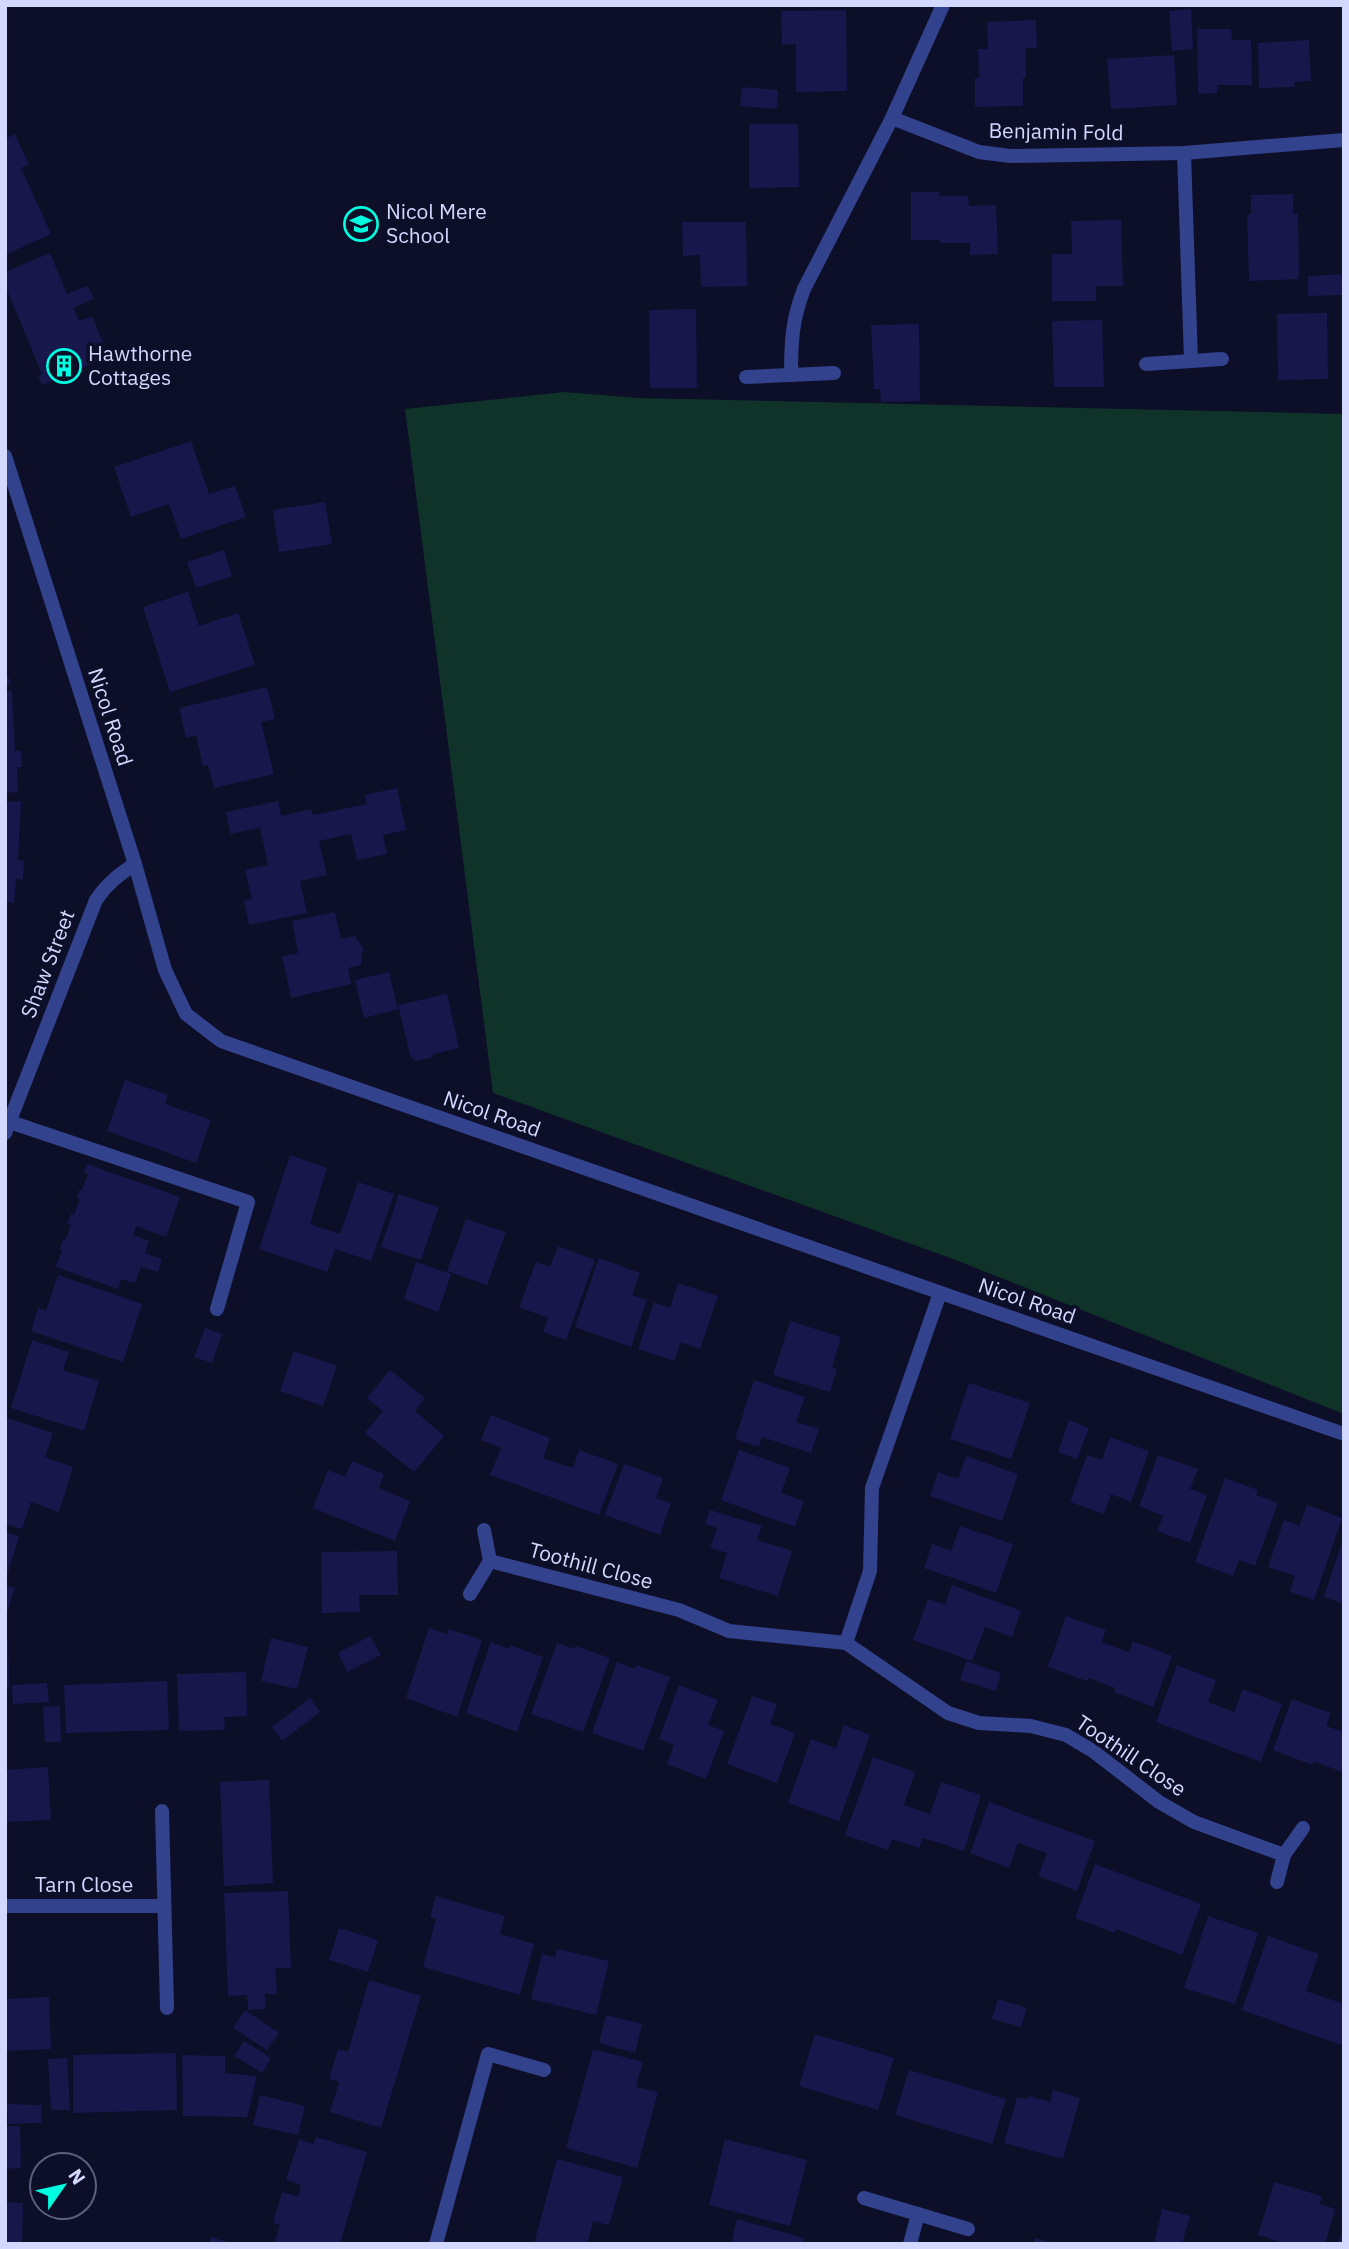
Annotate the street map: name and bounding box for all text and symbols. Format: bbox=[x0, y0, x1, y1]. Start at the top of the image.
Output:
street label: Benjamin Fold bbox=[988, 116, 1124, 146]
place label: Nicol Mere School bbox=[386, 197, 487, 249]
school or university icon: Nicol Mere School bbox=[342, 205, 380, 243]
place label: Hawthorne Cottages bbox=[88, 339, 192, 391]
building icon: Hawthorne Cottages bbox=[45, 347, 83, 385]
street label: Nicol Road bbox=[82, 664, 140, 769]
street label: Shaw Street bbox=[14, 905, 81, 1022]
street label: Nicol Road bbox=[440, 1083, 545, 1143]
street label: Nicol Road bbox=[975, 1270, 1080, 1330]
street label: Toothill Close bbox=[526, 1535, 656, 1595]
street label: Toothill Close bbox=[1071, 1708, 1192, 1802]
street label: Tarn Close bbox=[35, 1870, 133, 1898]
north arrow bbox=[28, 2151, 98, 2221]
text: N bbox=[63, 2164, 91, 2189]

